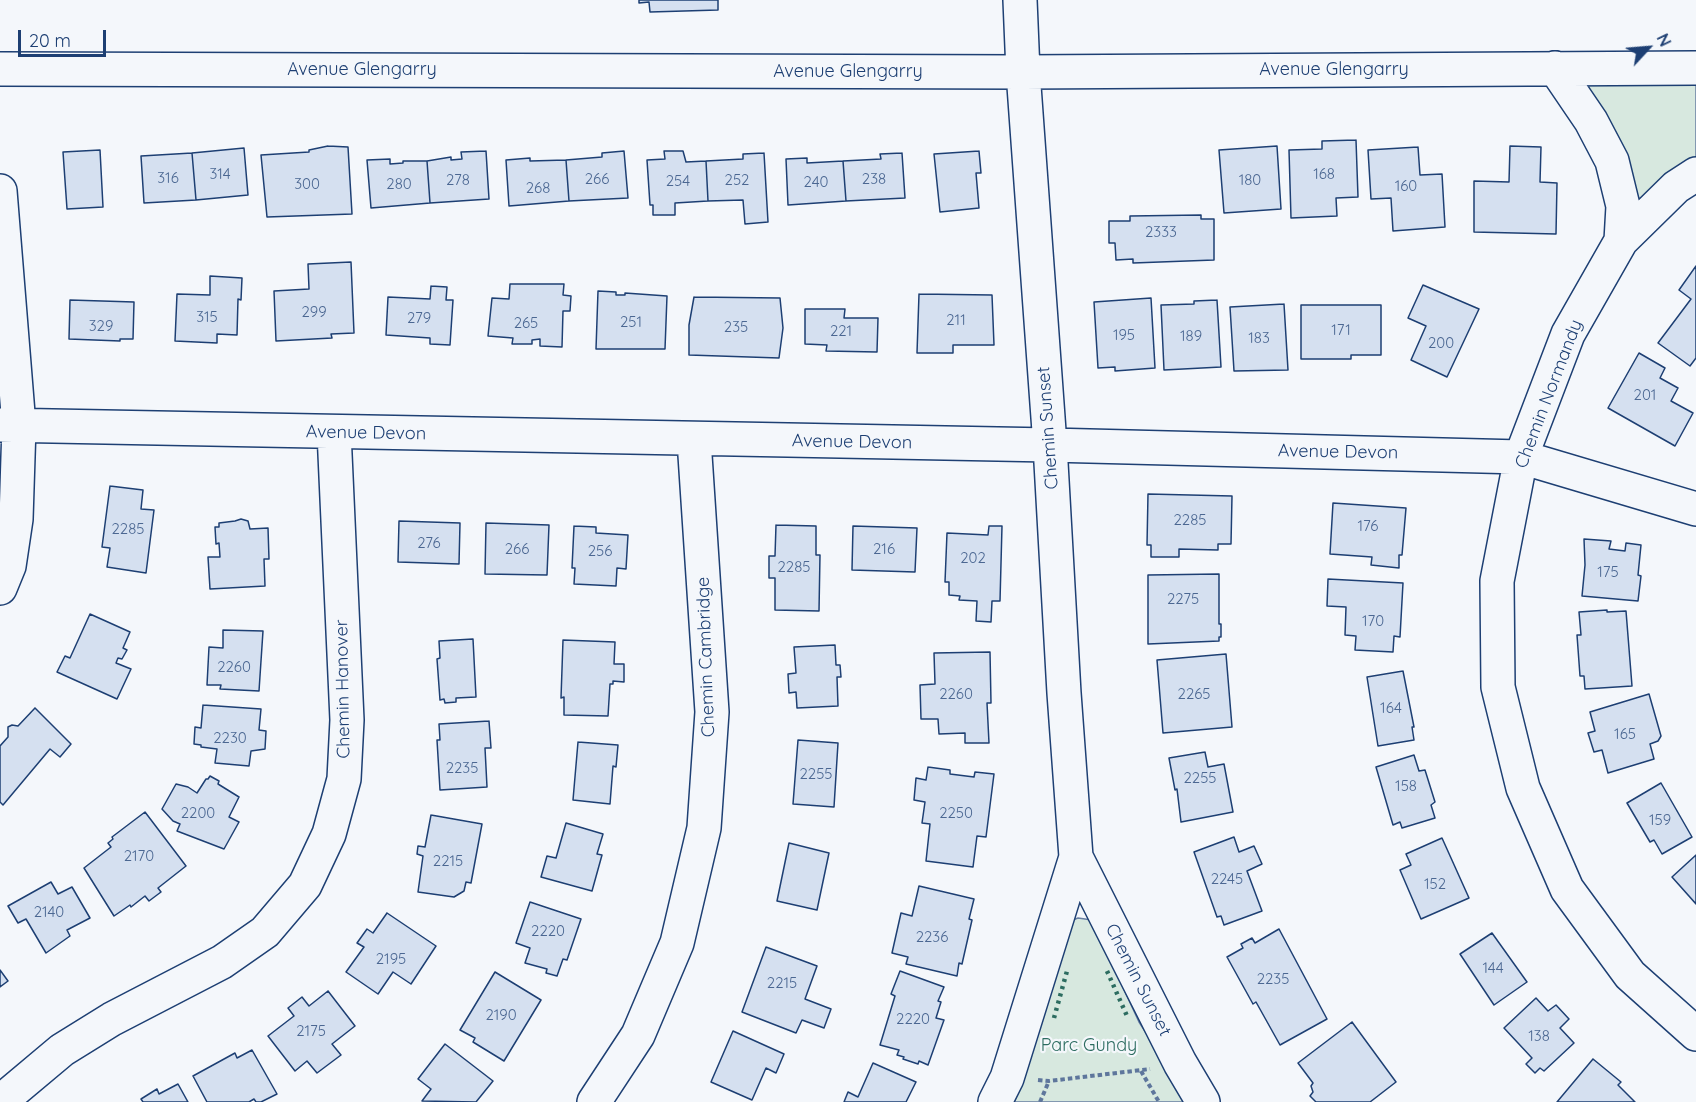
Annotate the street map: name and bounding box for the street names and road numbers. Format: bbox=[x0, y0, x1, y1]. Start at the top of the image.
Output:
street label: Avenue Glengarry bbox=[287, 59, 437, 81]
street label: Avenue Glengarry bbox=[1259, 59, 1409, 81]
street label: Avenue Glengarry bbox=[773, 61, 923, 83]
street label: Chemin Normandy bbox=[1511, 317, 1587, 471]
street label: Chemin Sunset bbox=[1033, 366, 1063, 490]
street label: Avenue Devon bbox=[306, 421, 426, 445]
street label: Avenue Devon bbox=[792, 430, 912, 454]
street label: Avenue Devon bbox=[1278, 440, 1398, 464]
street label: Chemin Cambridge bbox=[692, 576, 720, 738]
street label: Chemin Hanover bbox=[331, 619, 355, 759]
street label: Chemin Sunset bbox=[1100, 920, 1176, 1040]

